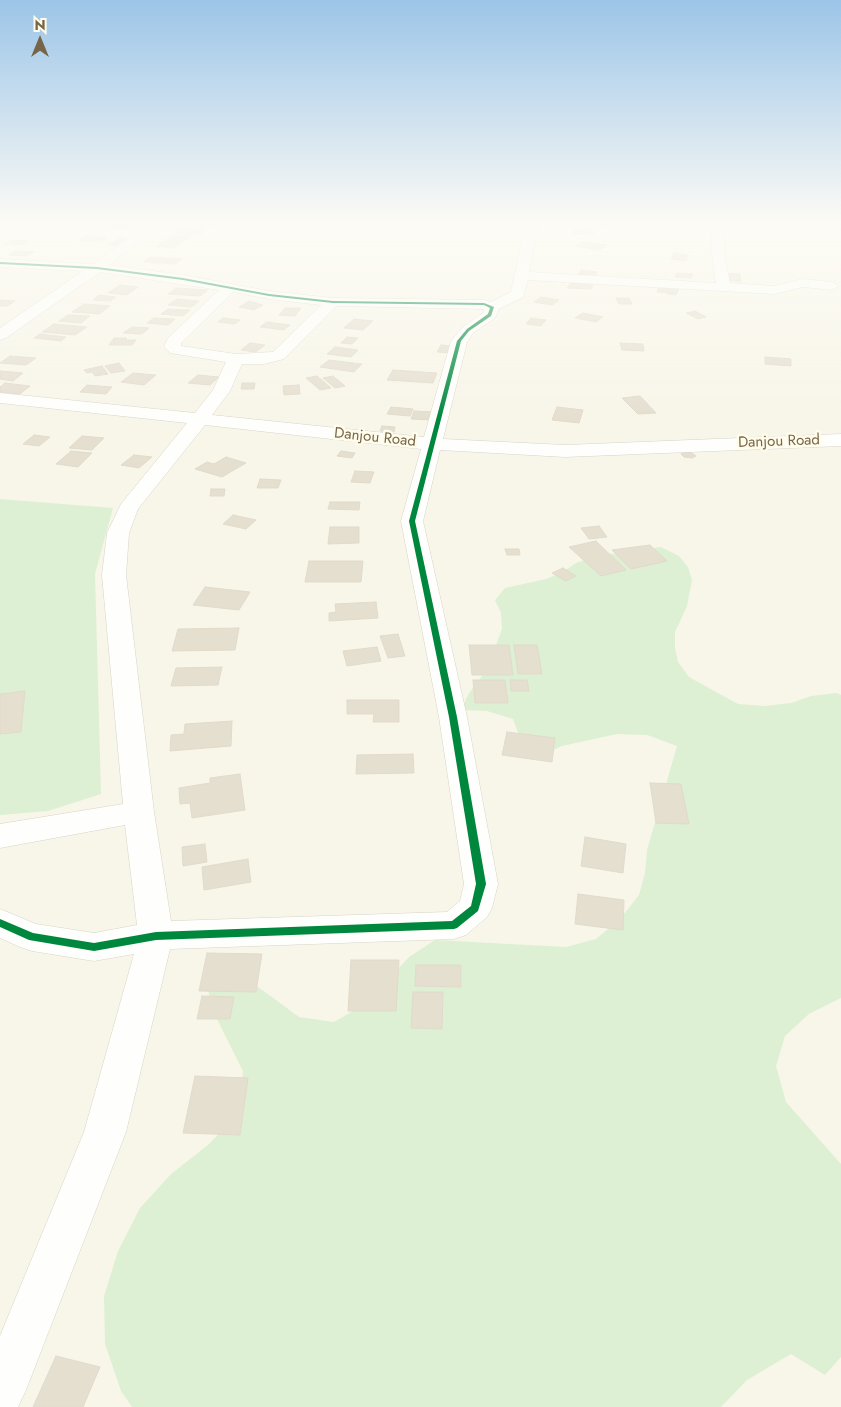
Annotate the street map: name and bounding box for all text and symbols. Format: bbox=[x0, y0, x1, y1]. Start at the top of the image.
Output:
north arrow bbox=[15, 15, 65, 65]
text: N bbox=[34, 15, 46, 35]
street label: Danjou Road bbox=[333, 425, 417, 451]
street label: Danjou Road bbox=[738, 432, 820, 452]

